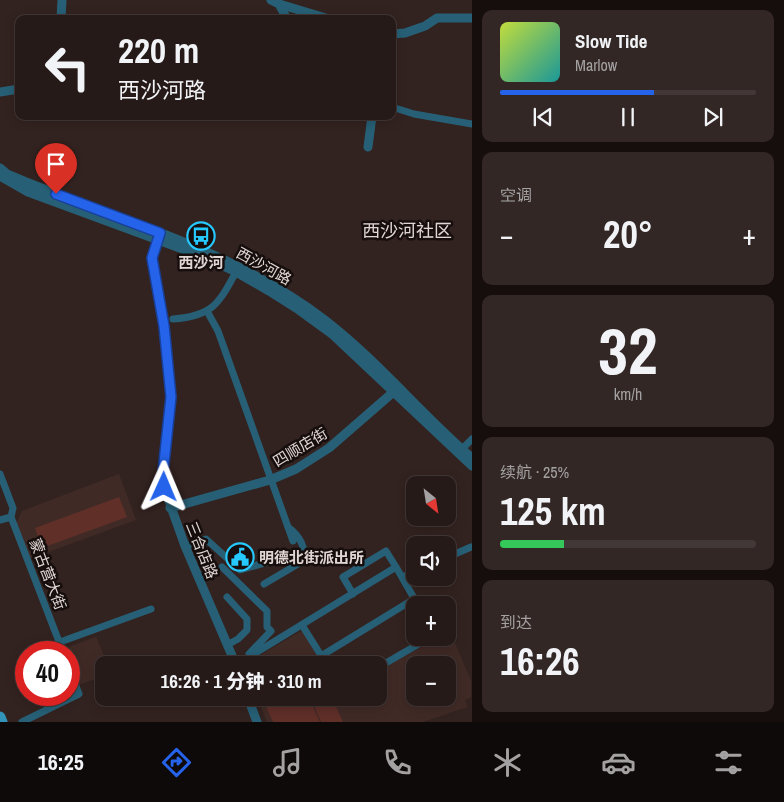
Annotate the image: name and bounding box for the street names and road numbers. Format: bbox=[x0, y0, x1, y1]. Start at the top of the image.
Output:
street label: 西沙河路 bbox=[233, 242, 295, 290]
street label: 四顺店街 bbox=[269, 423, 331, 471]
street label: 三合店路 bbox=[181, 518, 223, 582]
street label: 蒙古营大街 bbox=[25, 535, 71, 613]

